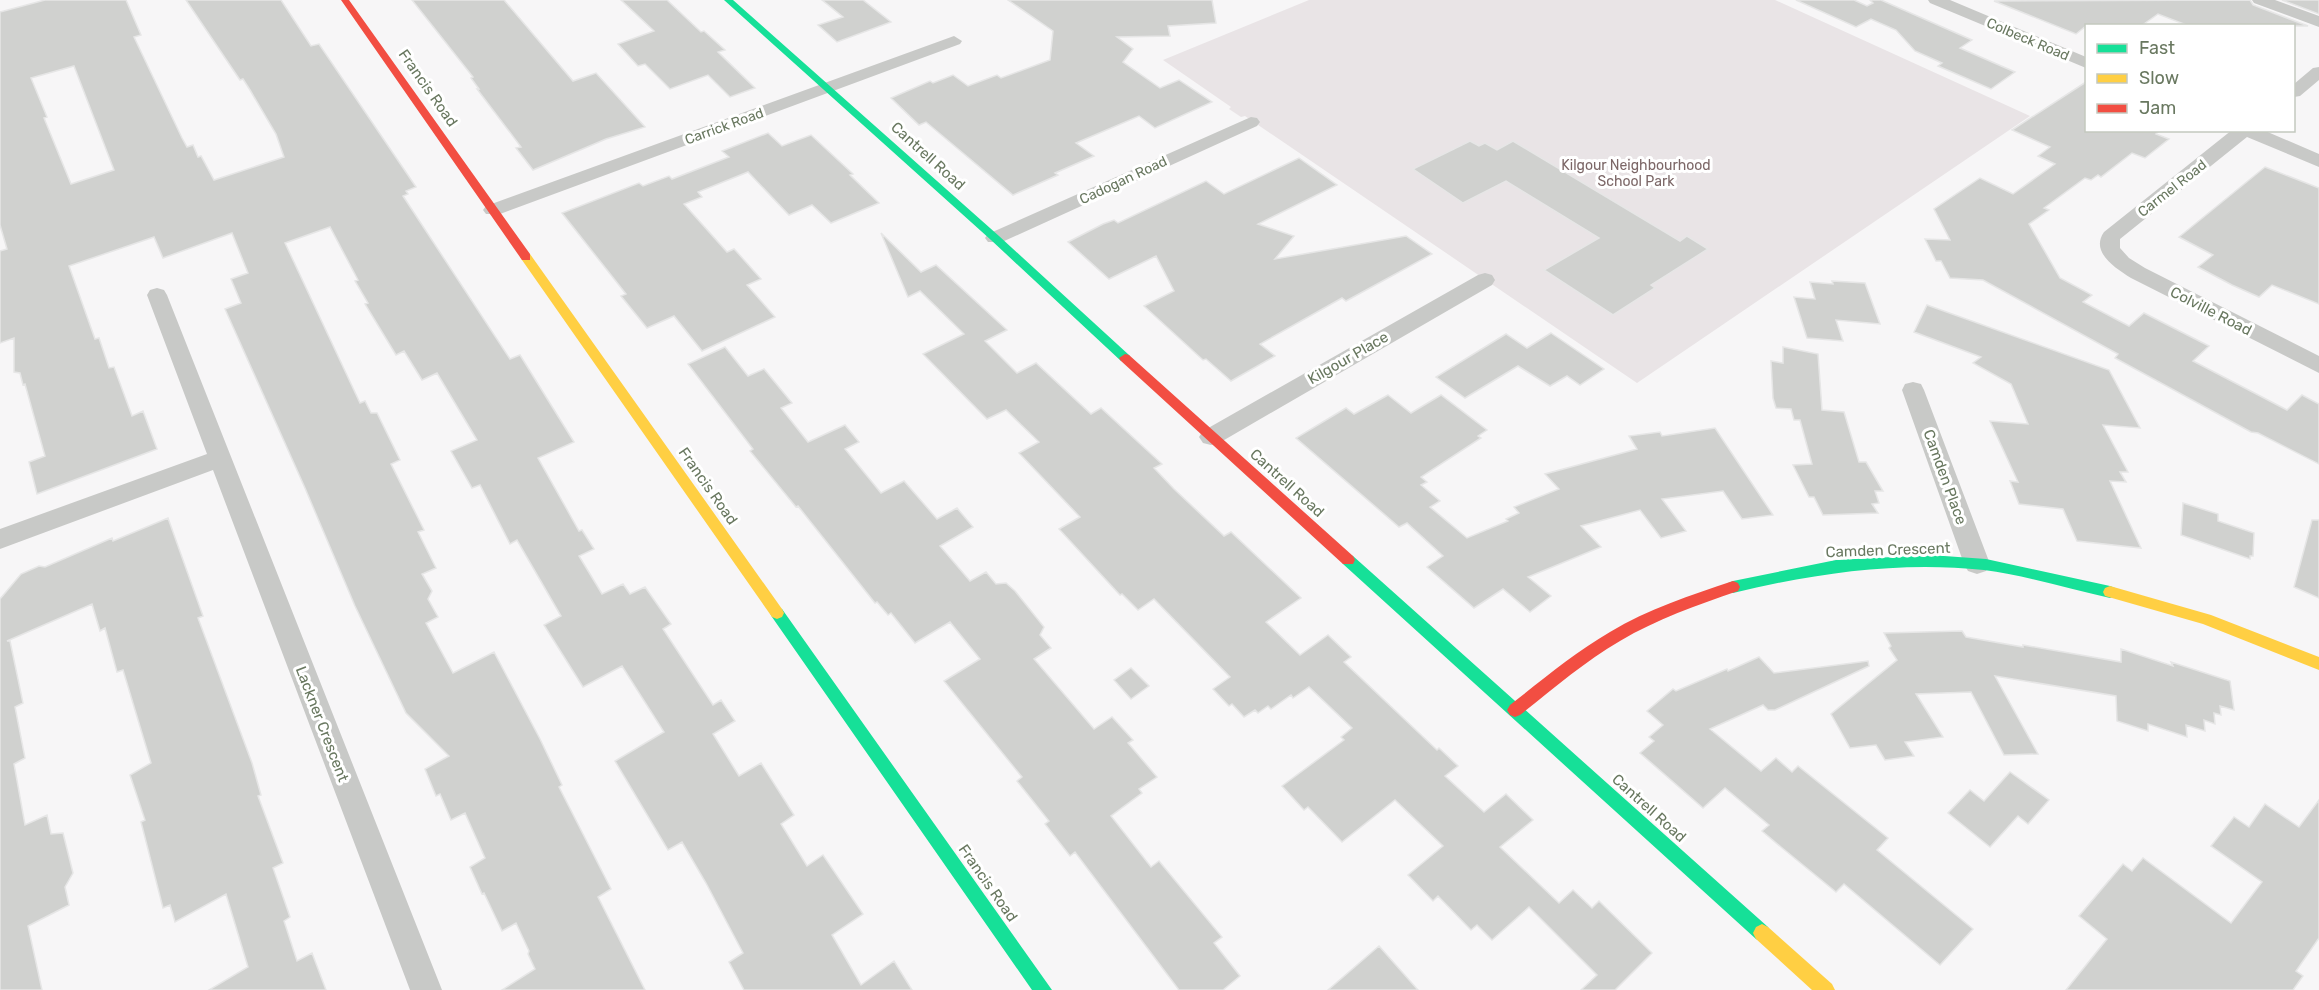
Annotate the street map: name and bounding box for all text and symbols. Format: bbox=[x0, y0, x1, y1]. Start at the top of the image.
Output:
street label: Colbeck Road bbox=[1984, 14, 2072, 65]
legend bbox=[2085, 24, 2295, 132]
text: Fast bbox=[2139, 37, 2175, 59]
street label: Francis Road bbox=[395, 46, 461, 130]
text: Slow bbox=[2139, 67, 2179, 89]
text: Jam bbox=[2139, 97, 2176, 119]
street label: Carrick Road bbox=[682, 104, 766, 149]
street label: Cantrell Road bbox=[887, 118, 969, 194]
street label: Cadogan Road bbox=[1077, 153, 1170, 208]
street label: Carmel Road bbox=[2135, 156, 2210, 221]
park label: Kilgour Neighbourhood School Park bbox=[1561, 157, 1711, 190]
street label: Colville Road bbox=[2167, 283, 2255, 339]
street label: Kilgour Place bbox=[1304, 328, 1392, 388]
street label: Camden Place bbox=[1919, 427, 1971, 527]
street label: Francis Road bbox=[675, 444, 741, 528]
street label: Cantrell Road bbox=[1246, 445, 1328, 521]
street label: Camden Crescent bbox=[1825, 539, 1951, 561]
street label: Lackner Crescent bbox=[292, 664, 352, 784]
street label: Cantrell Road bbox=[1608, 770, 1690, 846]
street label: Francis Road bbox=[955, 841, 1021, 925]

